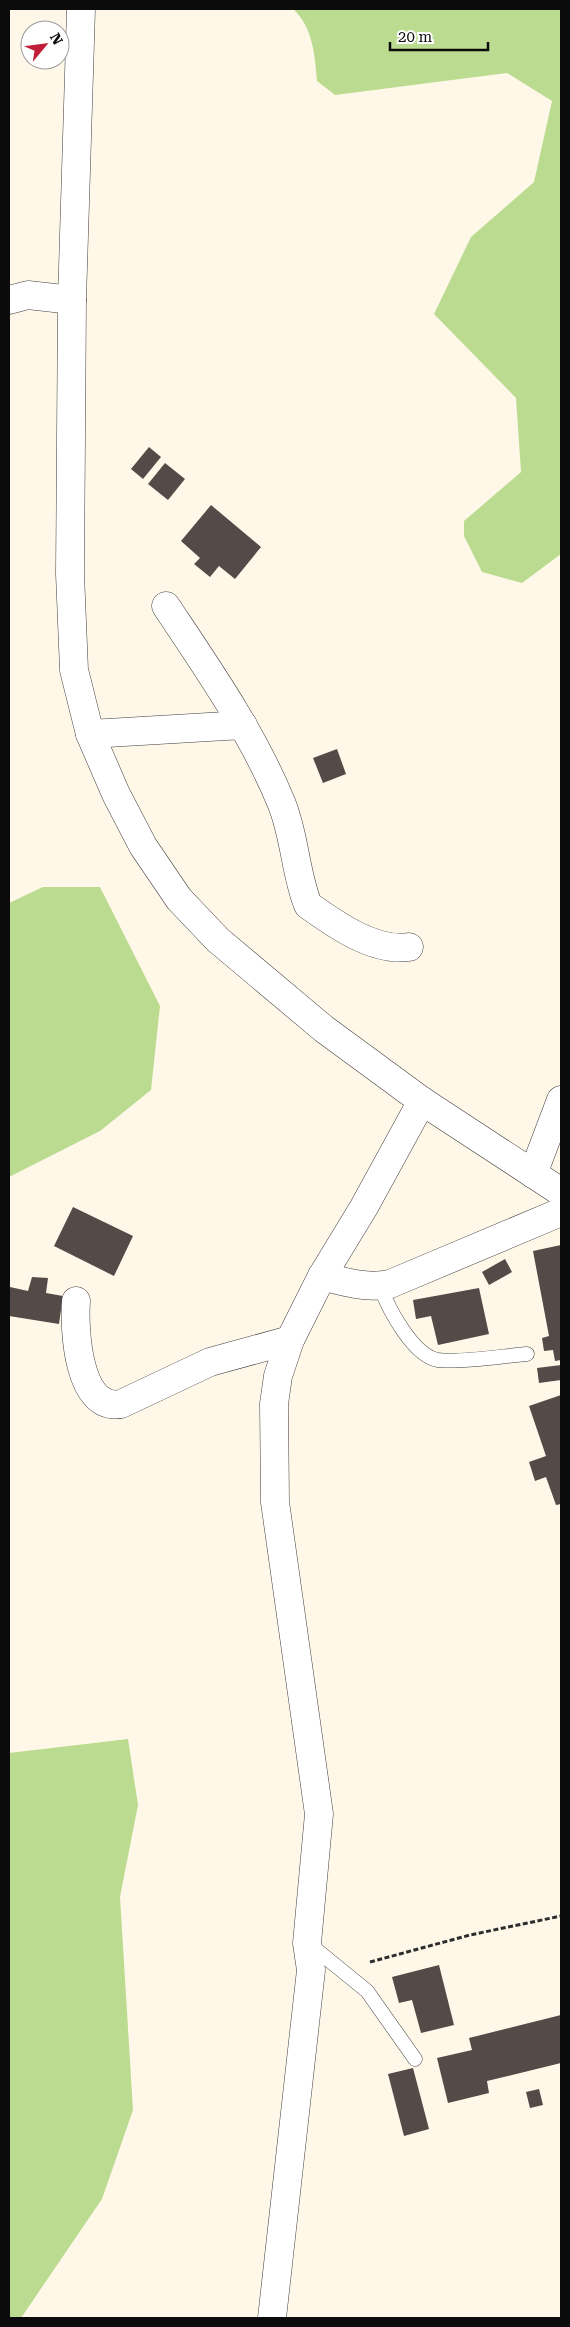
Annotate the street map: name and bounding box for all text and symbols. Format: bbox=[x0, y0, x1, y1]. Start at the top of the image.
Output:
north arrow bbox=[20, 20, 70, 70]
scale bar bbox=[390, 20, 488, 52]
text: 20 m bbox=[398, 28, 433, 46]
text: N bbox=[47, 30, 66, 47]

